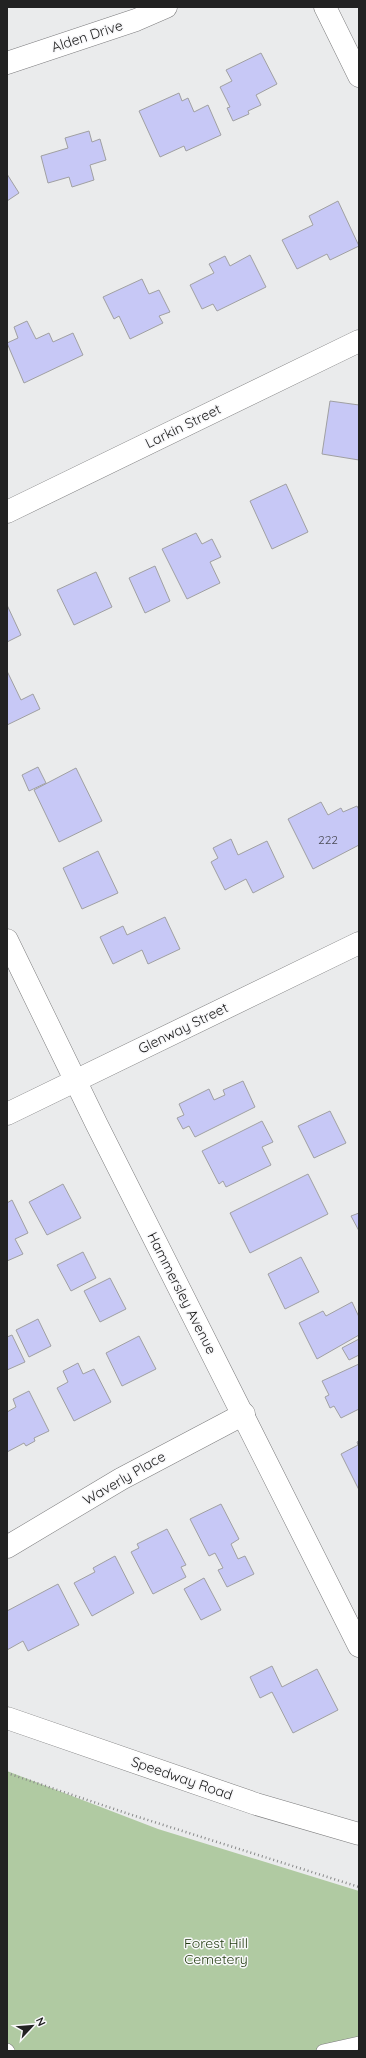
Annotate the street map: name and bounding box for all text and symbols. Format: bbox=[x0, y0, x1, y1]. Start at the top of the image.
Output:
street label: Alden Drive bbox=[49, 16, 125, 56]
street label: Larkin Street bbox=[142, 400, 224, 452]
house number: 222 bbox=[318, 832, 338, 847]
street label: Glenway Street bbox=[135, 998, 231, 1058]
street label: Hammersley Avenue bbox=[143, 1229, 221, 1357]
street label: Waverly Place bbox=[80, 1447, 169, 1509]
street label: Speedway Road bbox=[129, 1752, 235, 1804]
park label: Forest Hill Cemetery bbox=[184, 1934, 248, 1968]
north arrow bbox=[12, 2006, 52, 2046]
text: N bbox=[33, 2015, 49, 2028]

